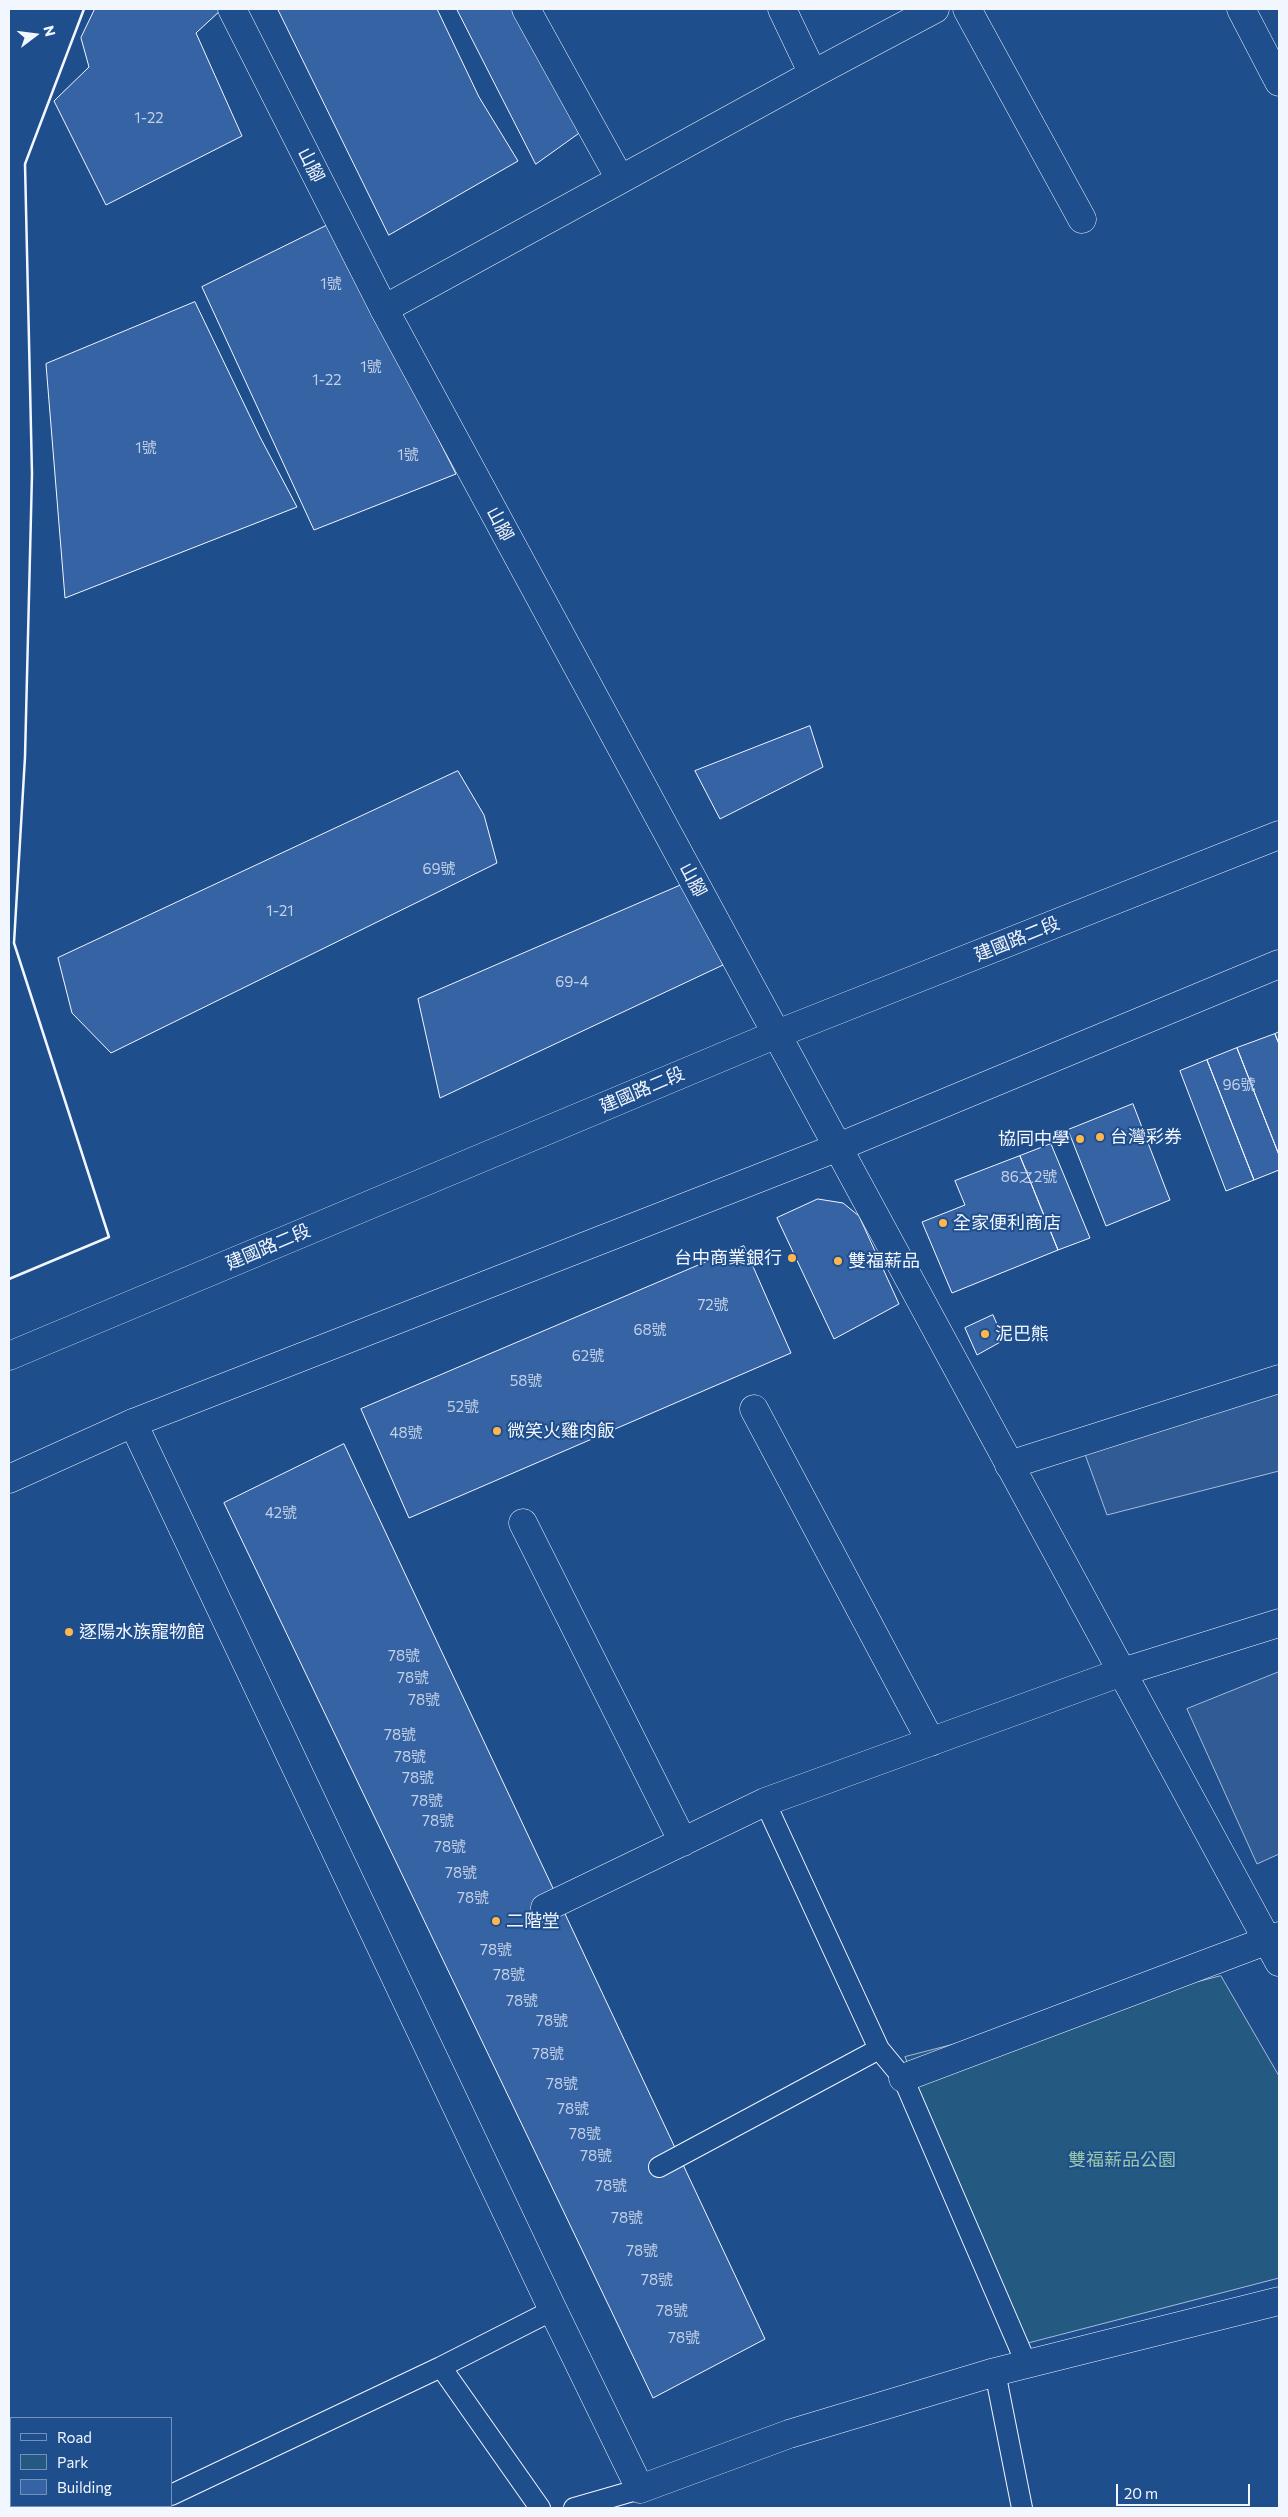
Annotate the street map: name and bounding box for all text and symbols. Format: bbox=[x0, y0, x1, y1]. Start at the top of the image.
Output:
north arrow bbox=[10, 10, 60, 60]
text: N bbox=[40, 24, 60, 38]
house number: 1-22 bbox=[134, 109, 164, 127]
street label: 山腳 bbox=[293, 144, 329, 186]
house number: 1號 bbox=[320, 275, 342, 293]
house number: 1號 bbox=[360, 358, 382, 376]
house number: 1-22 bbox=[312, 371, 342, 389]
house number: 1號 bbox=[135, 439, 157, 457]
house number: 1號 bbox=[397, 446, 419, 464]
street label: 山腳 bbox=[482, 503, 518, 545]
street label: 山腳 bbox=[675, 859, 711, 901]
house number: 69號 bbox=[422, 860, 456, 878]
house number: 1-21 bbox=[266, 902, 294, 920]
street label: 建國路二段 bbox=[971, 912, 1063, 966]
house number: 69-4 bbox=[555, 973, 589, 991]
street label: 建國路二段 bbox=[596, 1062, 688, 1118]
house number: 96號 bbox=[1222, 1076, 1256, 1094]
place label: 台灣彩券 bbox=[1110, 1126, 1182, 1148]
place label: 協同中學 bbox=[998, 1128, 1070, 1150]
marker: 台灣彩券 bbox=[1094, 1131, 1106, 1143]
marker: 協同中學 bbox=[1074, 1133, 1086, 1145]
house number: 86之2號 bbox=[1001, 1168, 1057, 1186]
place label: 全家便利商店 bbox=[953, 1212, 1061, 1234]
marker: 全家便利商店 bbox=[937, 1217, 949, 1229]
street label: 建國路二段 bbox=[222, 1219, 314, 1275]
place label: 台中商業銀行 bbox=[674, 1247, 782, 1269]
place label: 雙福薪品 bbox=[848, 1250, 920, 1272]
marker: 台中商業銀行 bbox=[786, 1252, 798, 1264]
marker: 雙福薪品 bbox=[832, 1255, 844, 1267]
house number: 72號 bbox=[697, 1296, 729, 1314]
house number: 68號 bbox=[633, 1321, 667, 1339]
place label: 泥巴熊 bbox=[995, 1323, 1049, 1345]
marker: 泥巴熊 bbox=[979, 1328, 991, 1340]
house number: 62號 bbox=[572, 1347, 604, 1365]
house number: 58號 bbox=[510, 1372, 542, 1390]
house number: 52號 bbox=[447, 1398, 479, 1416]
place label: 微笑火雞肉飯 bbox=[507, 1420, 615, 1442]
house number: 48號 bbox=[389, 1424, 423, 1442]
marker: 微笑火雞肉飯 bbox=[491, 1425, 503, 1437]
house number: 42號 bbox=[265, 1504, 297, 1522]
place label: 逐陽水族寵物館 bbox=[79, 1621, 205, 1643]
marker: 逐陽水族寵物館 bbox=[63, 1626, 75, 1638]
house number: 78號 bbox=[388, 1647, 420, 1665]
house number: 78號 bbox=[397, 1669, 429, 1687]
house number: 78號 bbox=[408, 1691, 440, 1709]
house number: 78號 bbox=[384, 1726, 416, 1744]
house number: 78號 bbox=[394, 1748, 426, 1766]
house number: 78號 bbox=[402, 1769, 434, 1787]
house number: 78號 bbox=[411, 1792, 443, 1810]
house number: 78號 bbox=[422, 1812, 454, 1830]
house number: 78號 bbox=[434, 1838, 466, 1856]
house number: 78號 bbox=[445, 1864, 477, 1882]
house number: 78號 bbox=[457, 1889, 489, 1907]
place label: 二階堂 bbox=[506, 1910, 560, 1932]
marker: 二階堂 bbox=[490, 1915, 502, 1927]
house number: 78號 bbox=[480, 1941, 512, 1959]
house number: 78號 bbox=[493, 1966, 525, 1984]
house number: 78號 bbox=[506, 1992, 538, 2010]
house number: 78號 bbox=[536, 2012, 568, 2030]
house number: 78號 bbox=[532, 2045, 564, 2063]
house number: 78號 bbox=[546, 2075, 578, 2093]
house number: 78號 bbox=[557, 2100, 589, 2118]
house number: 78號 bbox=[569, 2125, 601, 2143]
house number: 78號 bbox=[580, 2147, 612, 2165]
park label: 雙福薪品公園 bbox=[1068, 2149, 1176, 2171]
house number: 78號 bbox=[595, 2177, 627, 2195]
house number: 78號 bbox=[611, 2209, 643, 2227]
house number: 78號 bbox=[626, 2242, 658, 2260]
house number: 78號 bbox=[641, 2271, 673, 2289]
house number: 78號 bbox=[656, 2302, 688, 2320]
house number: 78號 bbox=[668, 2329, 700, 2347]
legend bbox=[10, 2417, 172, 2507]
text: Road bbox=[57, 2428, 92, 2446]
text: Park bbox=[57, 2453, 88, 2471]
scale bar bbox=[1118, 2474, 1252, 2506]
text: Building bbox=[57, 2478, 112, 2496]
text: 20 m bbox=[1124, 2484, 1158, 2502]

